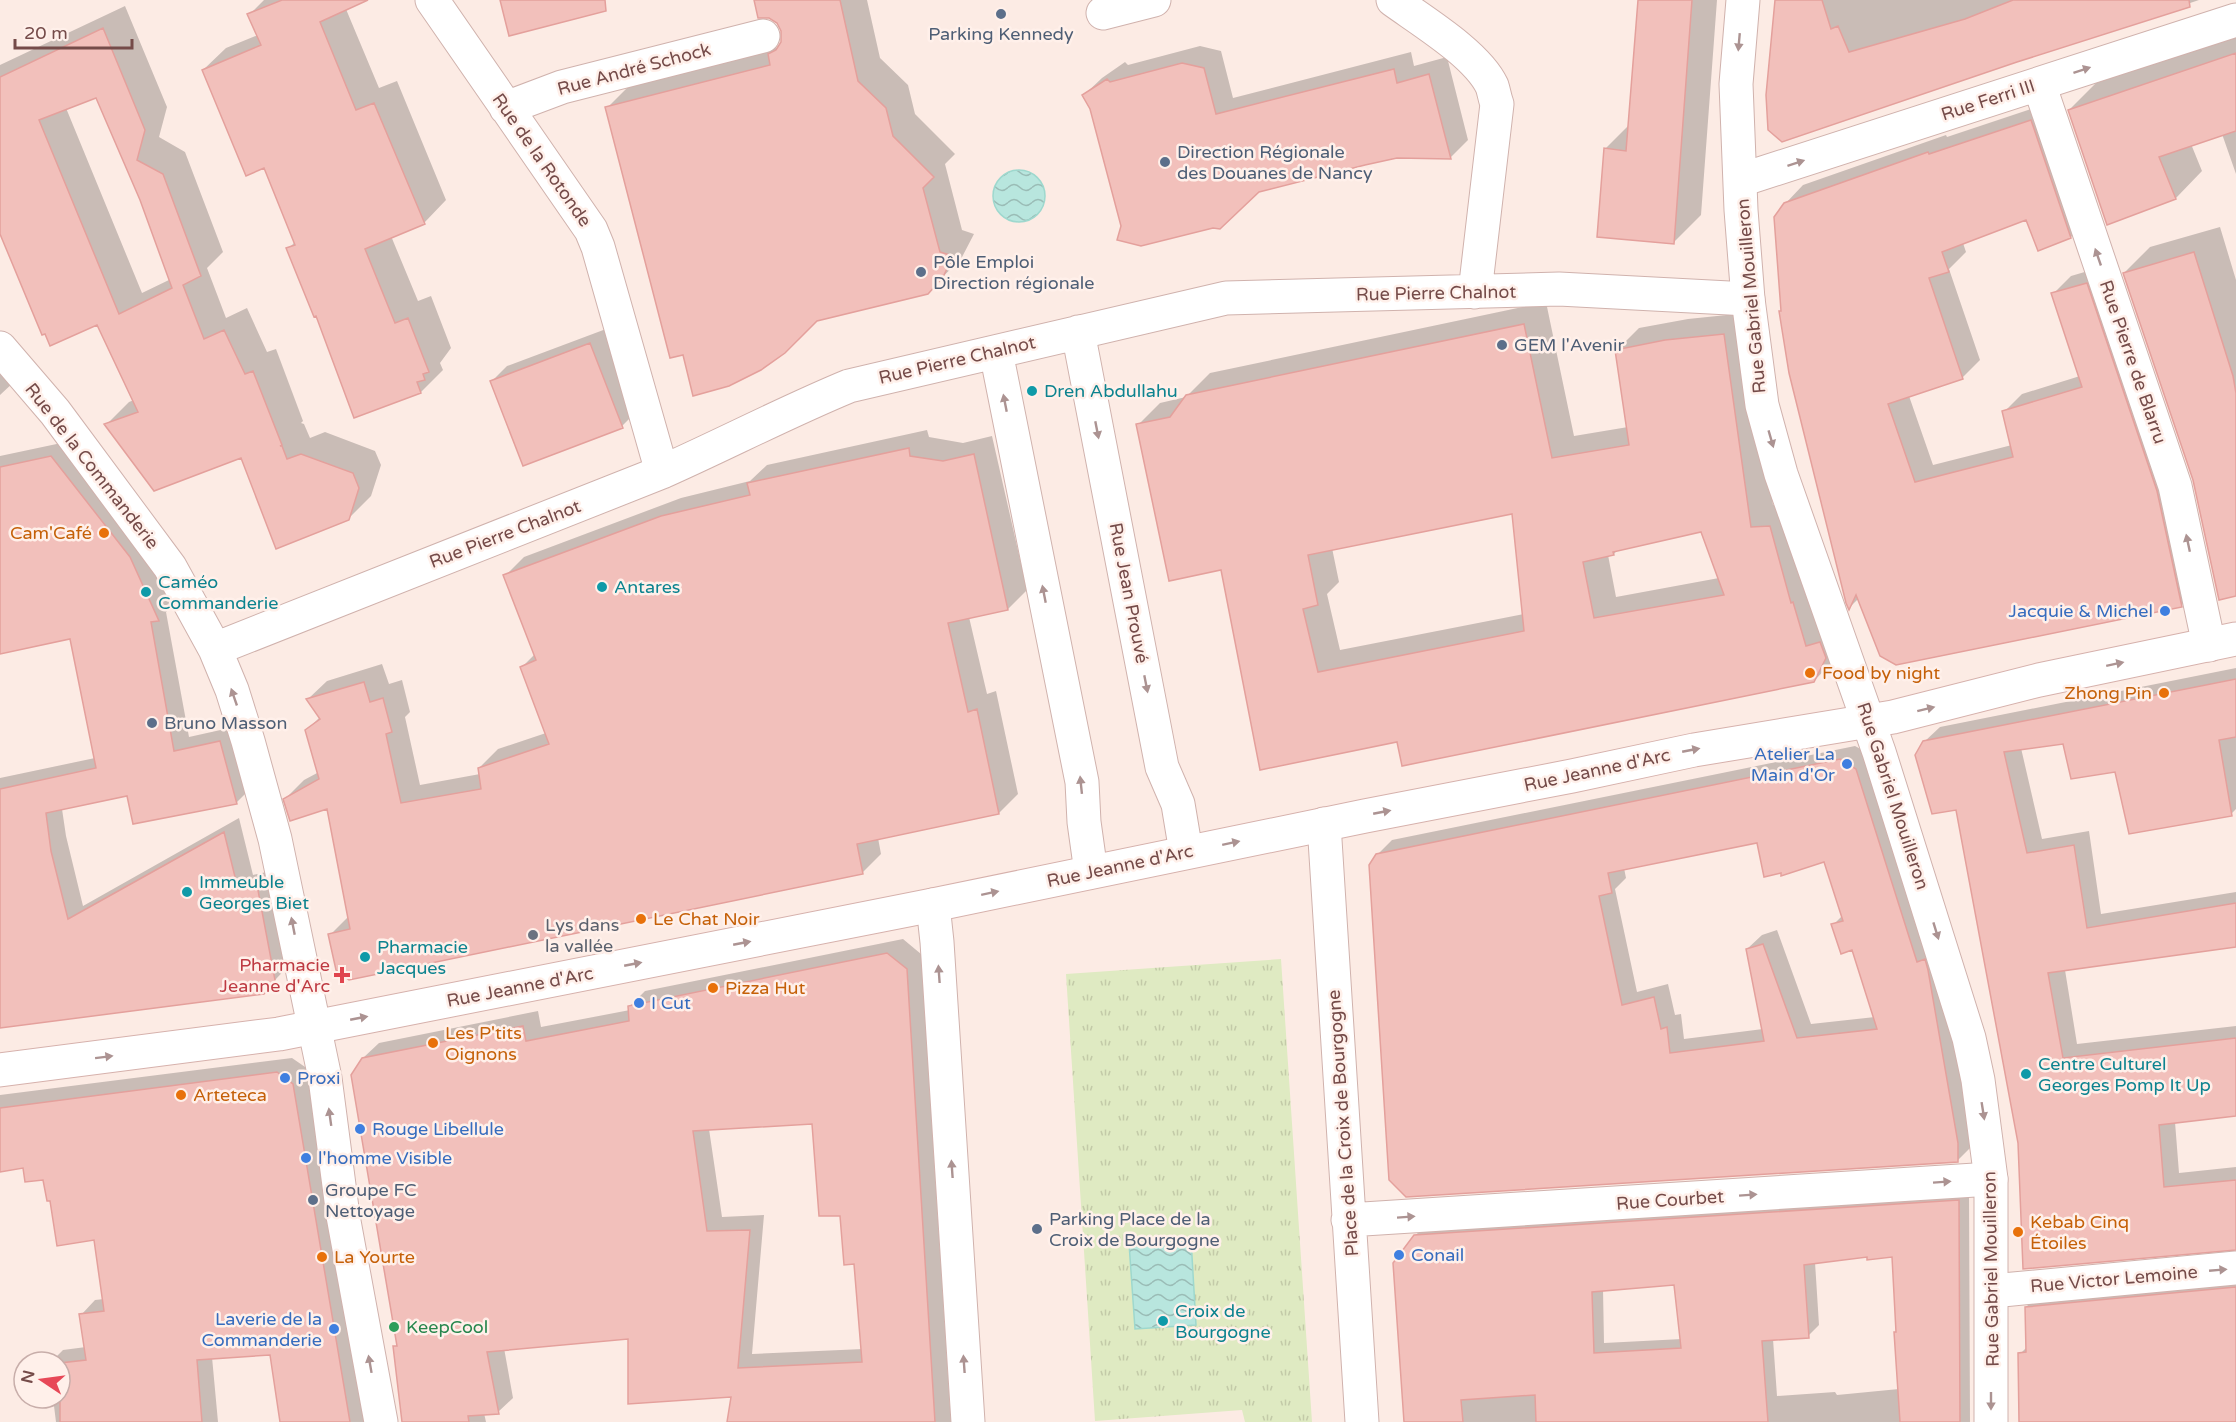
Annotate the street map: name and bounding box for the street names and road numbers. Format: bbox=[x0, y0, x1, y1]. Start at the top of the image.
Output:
street label: Rue André Schock bbox=[555, 38, 713, 100]
street label: Rue Ferri III bbox=[1938, 74, 2038, 126]
street label: Rue de la Rotonde bbox=[488, 89, 596, 231]
street label: Rue Gabriel Mouilleron bbox=[1732, 198, 1770, 394]
street label: Rue Pierre de Blarru bbox=[2095, 277, 2171, 447]
street label: Rue Pierre Chalnot bbox=[1356, 281, 1517, 305]
street label: Rue Pierre Chalnot bbox=[876, 331, 1038, 389]
street label: Rue de la Commanderie bbox=[20, 379, 164, 553]
street label: Rue Pierre Chalnot bbox=[426, 495, 584, 573]
street label: Rue Jean Prouvé bbox=[1105, 521, 1153, 665]
street label: Rue Gabriel Mouilleron bbox=[1852, 700, 1934, 892]
street label: Rue Jeanne d'Arc bbox=[1522, 744, 1672, 796]
street label: Rue Jeanne d'Arc bbox=[1045, 840, 1195, 892]
street label: Rue Jeanne d'Arc bbox=[445, 962, 595, 1012]
street label: Place de la Croix de Bourgogne bbox=[1323, 989, 1363, 1257]
street label: Rue Gabriel Mouilleron bbox=[1978, 1171, 2004, 1367]
street label: Rue Courbet bbox=[1615, 1185, 1725, 1215]
street label: Rue Victor Lemoine bbox=[2029, 1261, 2199, 1297]

